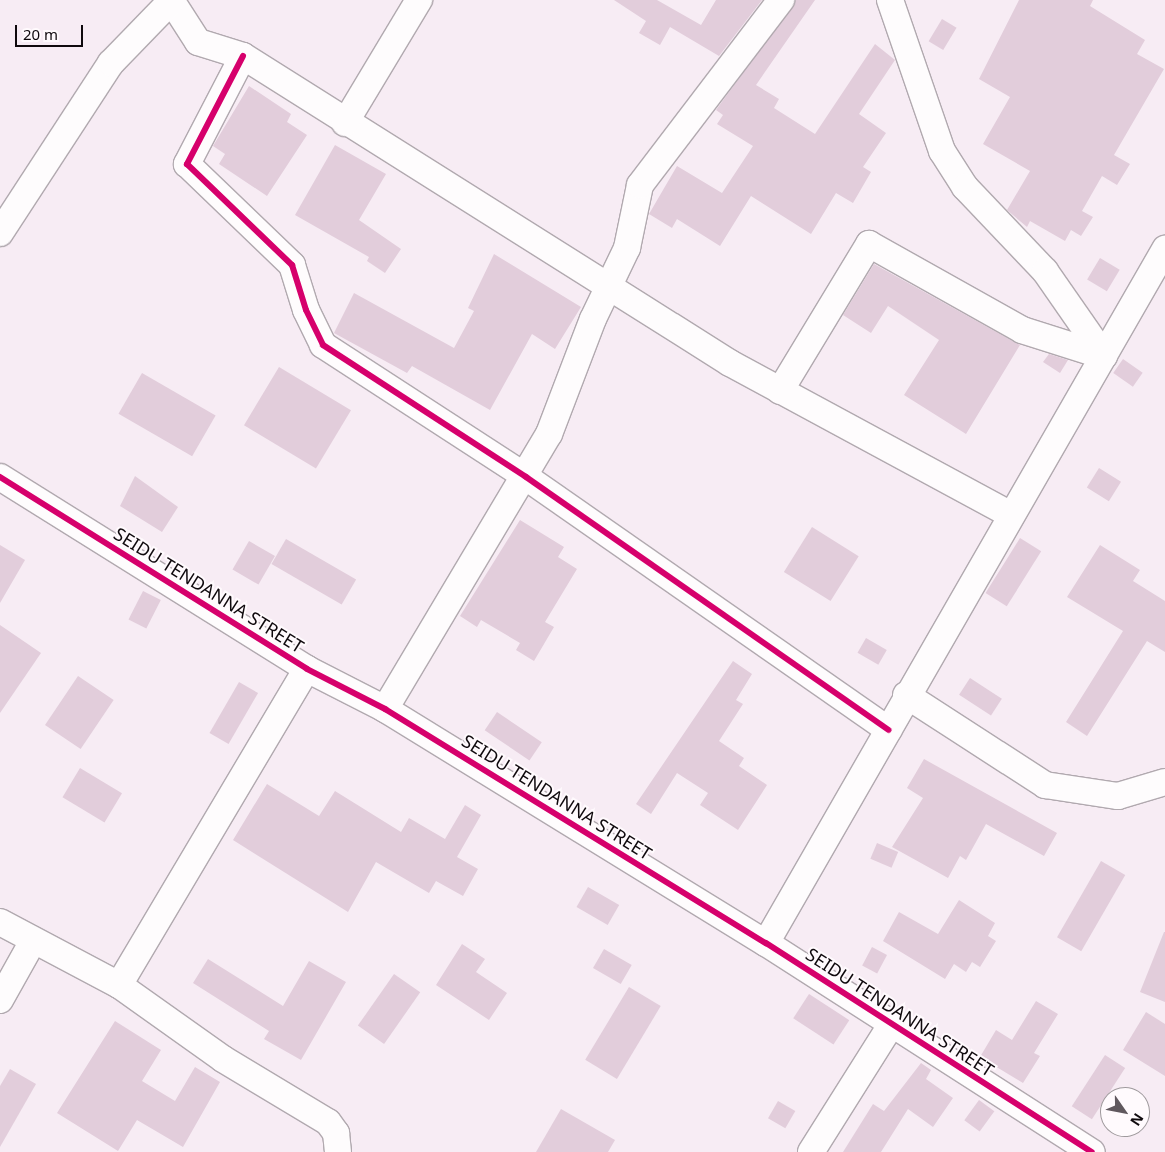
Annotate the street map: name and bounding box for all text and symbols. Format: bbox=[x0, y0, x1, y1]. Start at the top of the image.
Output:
scale bar bbox=[18, 15, 85, 47]
text: 20 m bbox=[23, 24, 58, 44]
street label: SEIDU TENDANNA STREET bbox=[110, 523, 308, 657]
street label: SEIDU TENDANNA STREET bbox=[458, 730, 656, 864]
street label: SEIDU TENDANNA STREET bbox=[802, 943, 998, 1081]
north arrow bbox=[1100, 1087, 1150, 1137]
text: N bbox=[1126, 1110, 1148, 1130]

